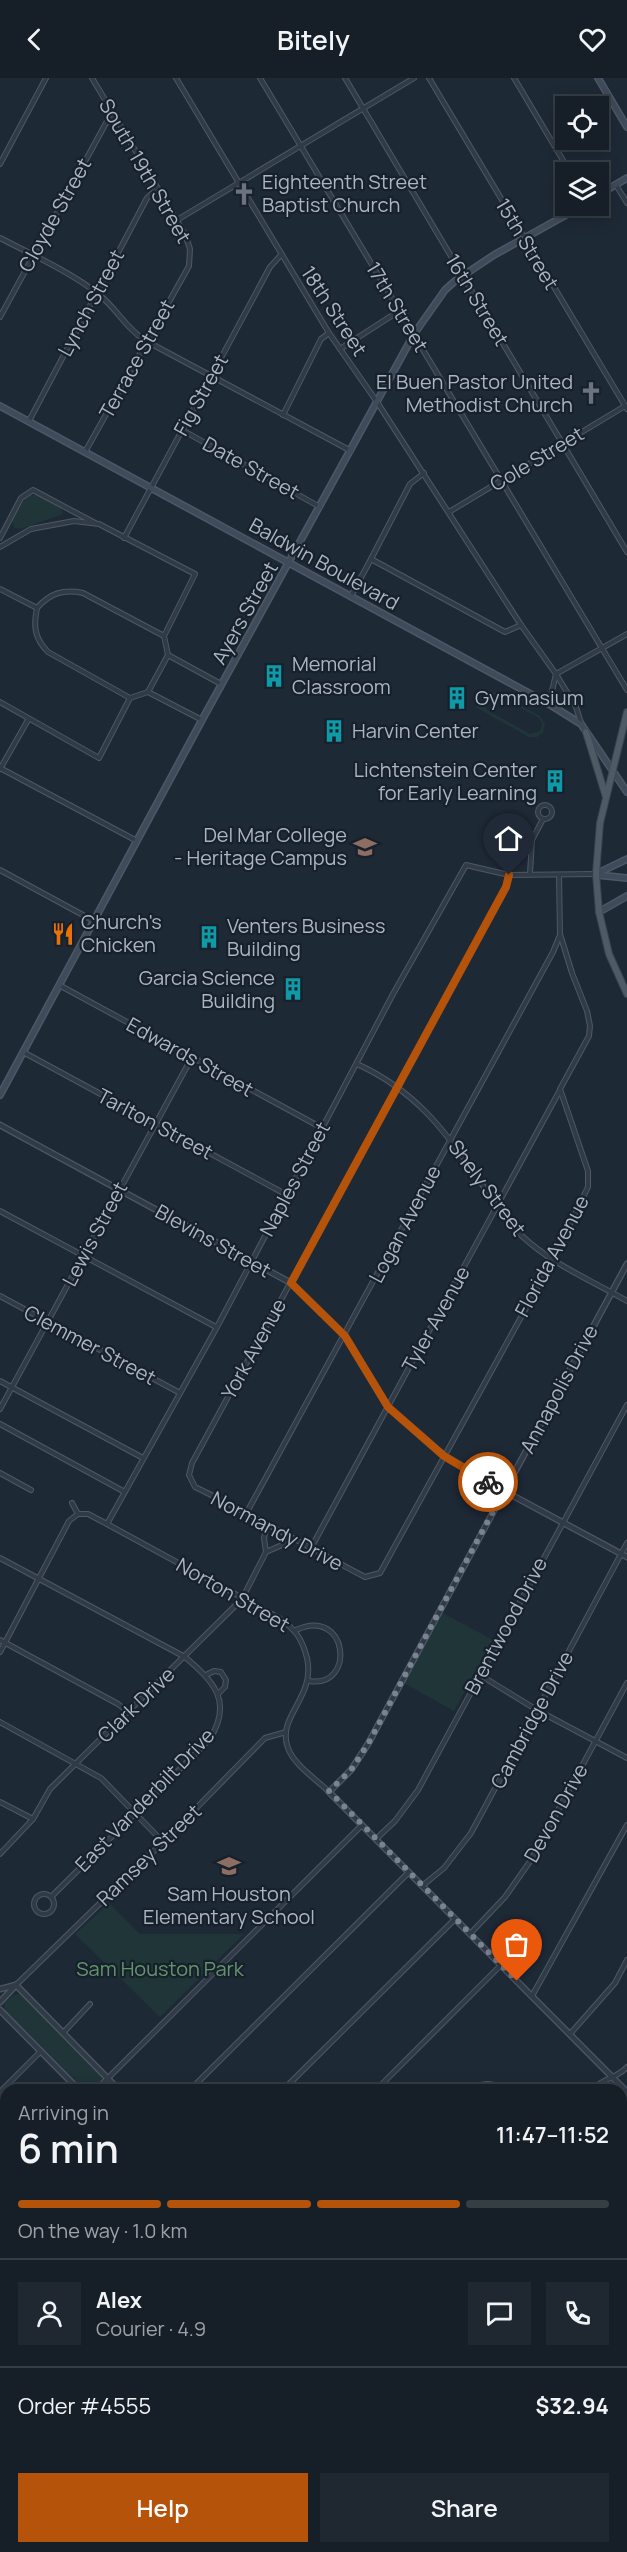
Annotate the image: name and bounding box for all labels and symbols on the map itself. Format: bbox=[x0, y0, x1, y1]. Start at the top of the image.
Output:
street label: South 19th Street bbox=[93, 94, 198, 248]
street label: Cloyde Street bbox=[12, 153, 97, 277]
place label: Eighteenth Street Baptist Church bbox=[262, 168, 427, 218]
church icon: Eighteenth Street Baptist Church bbox=[231, 181, 257, 207]
street label: 15th Street bbox=[490, 193, 565, 294]
street label: Lynch Street bbox=[51, 245, 130, 361]
street label: 16th Street bbox=[439, 249, 515, 351]
street label: 17th Street bbox=[360, 257, 435, 357]
street label: 18th Street bbox=[295, 261, 374, 361]
street label: Terrace Street bbox=[93, 294, 180, 423]
street label: Fig Street bbox=[167, 349, 234, 440]
place label: El Buen Pastor United Methodist Church bbox=[376, 368, 573, 418]
church icon: El Buen Pastor United Methodist Church bbox=[578, 380, 604, 406]
street label: Cole Street bbox=[485, 420, 589, 497]
street label: Date Street bbox=[198, 430, 304, 505]
street label: Baldwin Boulevard bbox=[245, 511, 404, 616]
street label: Ayers Street bbox=[205, 557, 284, 669]
place label: Memorial Classroom bbox=[292, 650, 391, 700]
building icon: Memorial Classroom bbox=[261, 663, 287, 689]
place label: Gymnasium bbox=[475, 684, 584, 711]
building icon: Gymnasium bbox=[444, 685, 470, 711]
place label: Harvin Center bbox=[352, 717, 479, 744]
building icon: Harvin Center bbox=[321, 718, 347, 744]
place label: Lichtenstein Center for Early Learning bbox=[354, 756, 537, 806]
building icon: Lichtenstein Center for Early Learning bbox=[542, 768, 568, 794]
pin bbox=[483, 813, 534, 875]
place label: Del Mar College - Heritage Campus bbox=[174, 821, 347, 871]
school or university icon: Del Mar College - Heritage Campus bbox=[352, 834, 378, 860]
place label: Church's Chicken bbox=[81, 908, 162, 958]
place label: Venters Business Building bbox=[227, 912, 386, 962]
restaurant icon: Church's Chicken bbox=[50, 921, 76, 947]
building icon: Venters Business Building bbox=[196, 924, 222, 950]
place label: Garcia Science Building bbox=[139, 964, 275, 1014]
building icon: Garcia Science Building bbox=[280, 976, 306, 1002]
street label: Edwards Street bbox=[122, 1011, 259, 1103]
street label: Tarlton Street bbox=[93, 1082, 218, 1165]
street label: Naples Street bbox=[253, 1117, 336, 1241]
street label: Shely Street bbox=[442, 1134, 532, 1241]
street label: Logan Avenue bbox=[362, 1160, 447, 1287]
street label: Lewis Street bbox=[56, 1177, 133, 1291]
street label: Florida Avenue bbox=[508, 1190, 595, 1321]
street label: Blevins Street bbox=[151, 1198, 276, 1283]
street label: Tyler Avenue bbox=[395, 1261, 476, 1377]
street label: York Avenue bbox=[215, 1294, 292, 1404]
street label: Clemmer Street bbox=[19, 1298, 161, 1391]
street label: Annapolis Drive bbox=[513, 1320, 604, 1458]
courier bbox=[458, 1452, 518, 1512]
street label: Normandy Drive bbox=[207, 1484, 348, 1577]
street label: Norton Street bbox=[172, 1551, 295, 1638]
street label: Brentwood Drive bbox=[458, 1552, 553, 1699]
street label: Cambridge Drive bbox=[484, 1646, 579, 1793]
street label: Clark Drive bbox=[91, 1661, 180, 1748]
street label: East Vanderbilt Drive bbox=[69, 1722, 220, 1877]
street label: Devon Drive bbox=[517, 1759, 594, 1867]
street label: Ramsey Street bbox=[90, 1798, 207, 1912]
school or university icon: Sam Houston Elementary School bbox=[216, 1853, 242, 1879]
place label: Sam Houston Elementary School bbox=[143, 1880, 315, 1930]
pin bbox=[491, 1919, 542, 1981]
park label: Sam Houston Park bbox=[76, 1955, 245, 1982]

